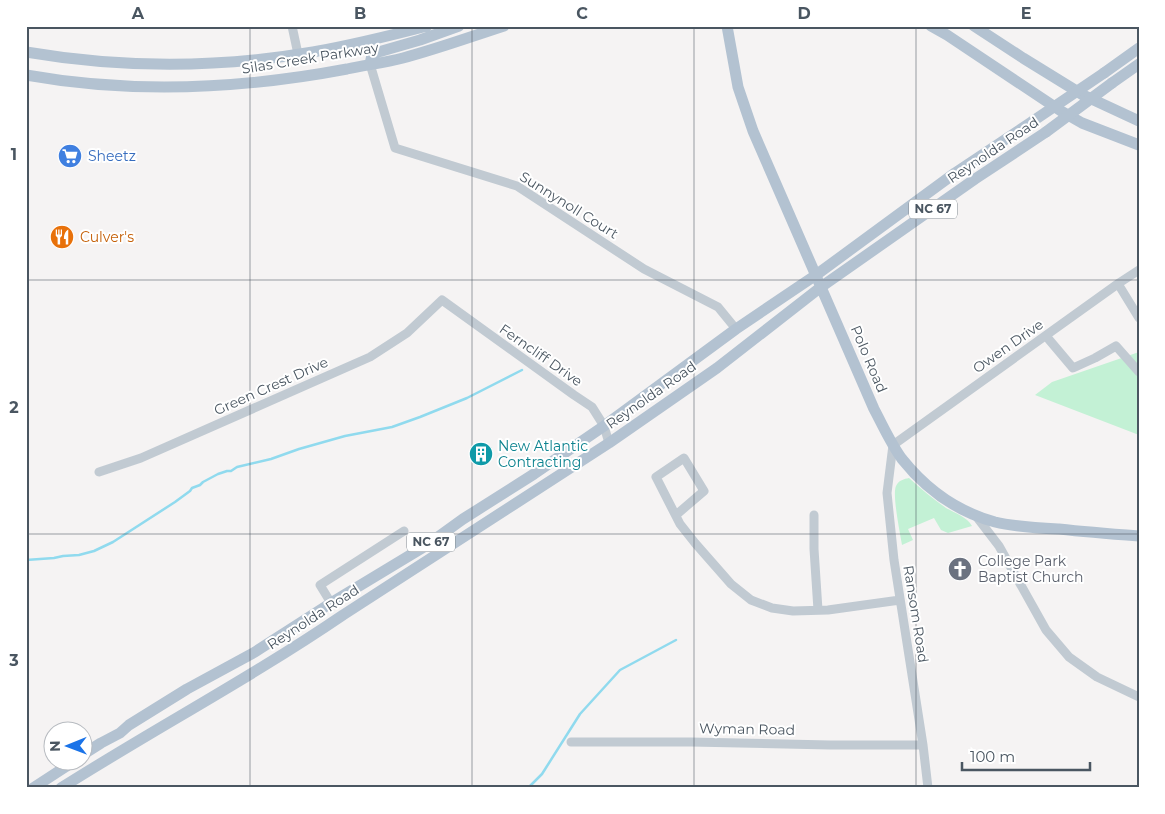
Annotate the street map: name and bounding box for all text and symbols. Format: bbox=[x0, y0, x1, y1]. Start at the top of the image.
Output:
text: A bbox=[131, 4, 145, 23]
text: B bbox=[354, 4, 366, 23]
text: C bbox=[576, 4, 588, 23]
text: D bbox=[797, 4, 811, 23]
text: E bbox=[1021, 4, 1031, 23]
street label: Silas Creek Parkway bbox=[240, 38, 380, 78]
street label: Reynolda Road bbox=[944, 113, 1042, 187]
supermarket icon: Sheetz bbox=[57, 143, 83, 169]
text: 1 bbox=[11, 145, 17, 164]
place label: Sheetz bbox=[88, 147, 136, 165]
street label: Sunnynoll Court bbox=[516, 167, 622, 243]
road number: NC 67 bbox=[909, 200, 957, 218]
restaurant icon: Culver's bbox=[49, 224, 75, 250]
place label: Culver's bbox=[80, 228, 134, 246]
street label: Owen Drive bbox=[969, 315, 1047, 377]
street label: Ferncliff Drive bbox=[496, 320, 586, 390]
street label: Polo Road bbox=[847, 323, 891, 395]
street label: Green Crest Drive bbox=[211, 353, 331, 419]
street label: Reynolda Road bbox=[602, 357, 700, 433]
text: 2 bbox=[9, 398, 19, 417]
place label: New Atlantic Contracting bbox=[498, 437, 588, 471]
building icon: New Atlantic Contracting bbox=[468, 441, 494, 467]
road number: NC 67 bbox=[407, 532, 455, 552]
place label: College Park Baptist Church bbox=[978, 552, 1083, 586]
church icon: College Park Baptist Church bbox=[947, 556, 973, 582]
street label: Ransom Road bbox=[899, 564, 933, 664]
street label: Reynolda Road bbox=[264, 581, 362, 653]
text: 3 bbox=[8, 651, 19, 670]
street label: Wyman Road bbox=[699, 719, 795, 739]
north arrow bbox=[42, 722, 92, 772]
scale bar bbox=[962, 739, 1090, 771]
text: N bbox=[46, 740, 64, 752]
text: 100 m bbox=[970, 747, 1015, 766]

